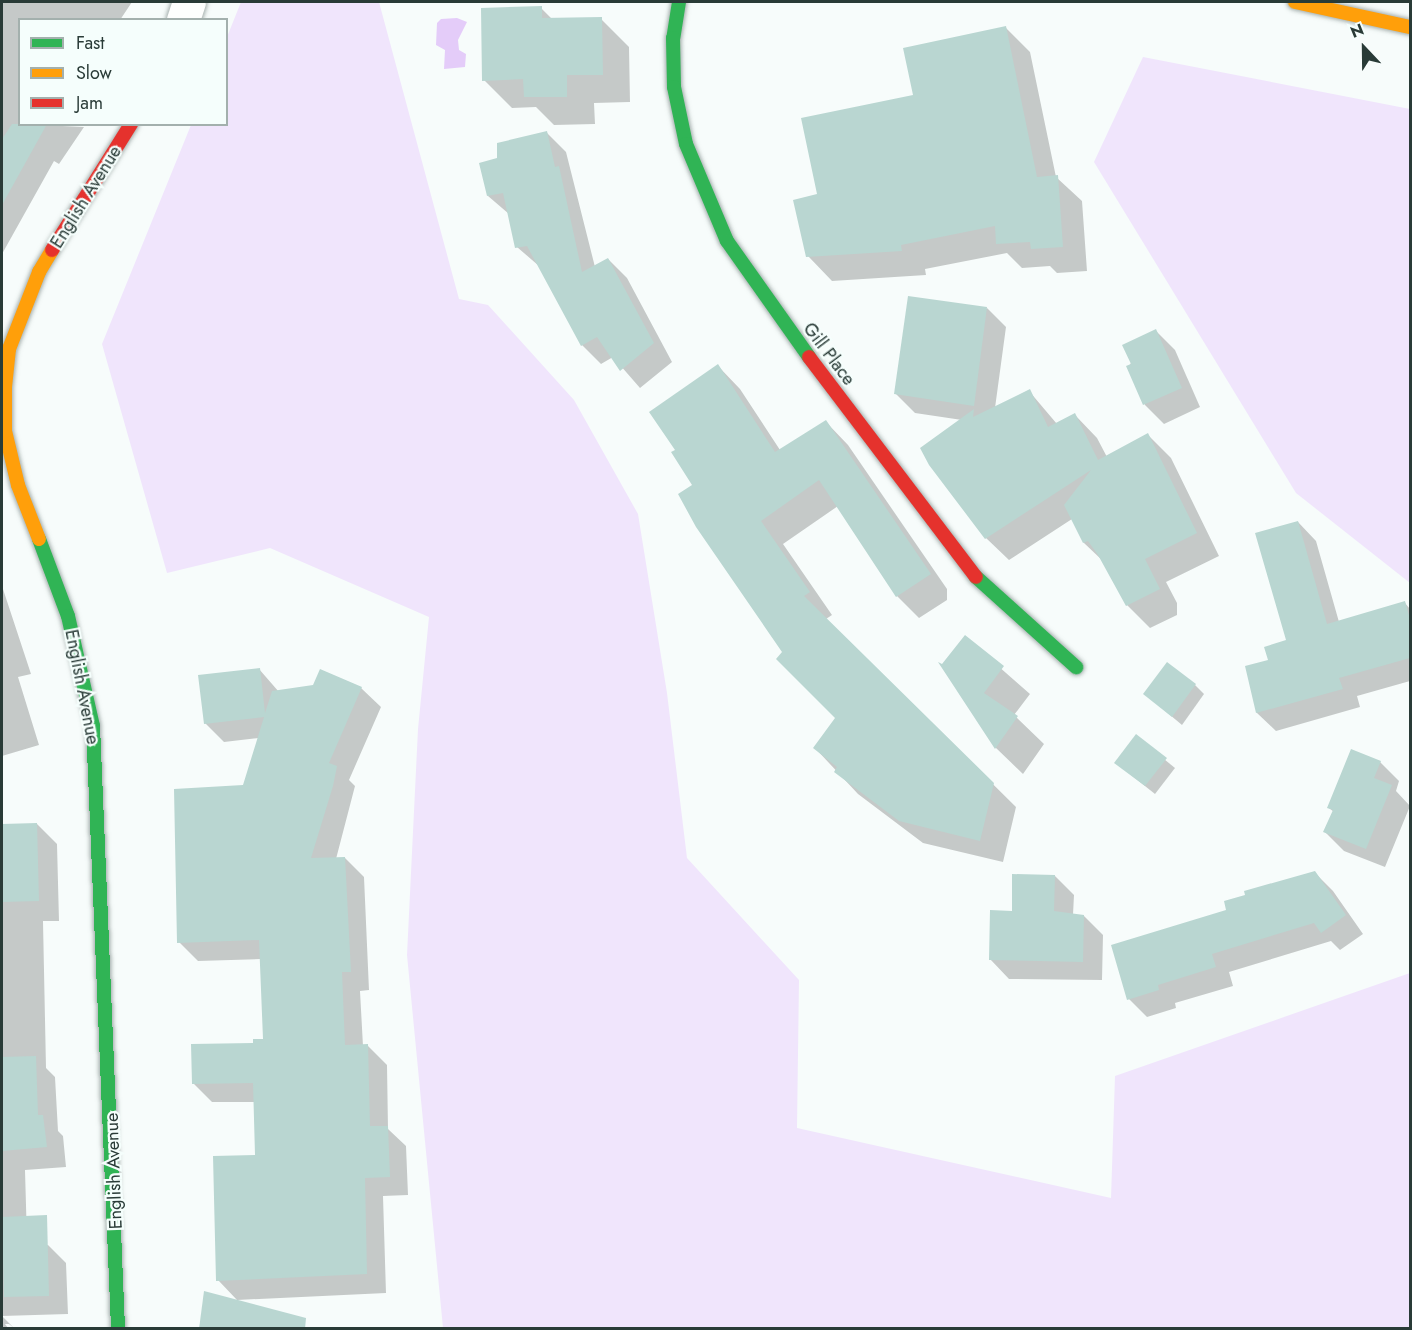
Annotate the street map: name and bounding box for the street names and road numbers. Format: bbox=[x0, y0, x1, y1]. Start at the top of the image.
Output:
street label: English Avenue bbox=[46, 142, 126, 252]
street label: Gill Place bbox=[798, 318, 860, 390]
street label: English Avenue bbox=[60, 628, 104, 746]
street label: English Avenue bbox=[101, 1112, 127, 1230]

